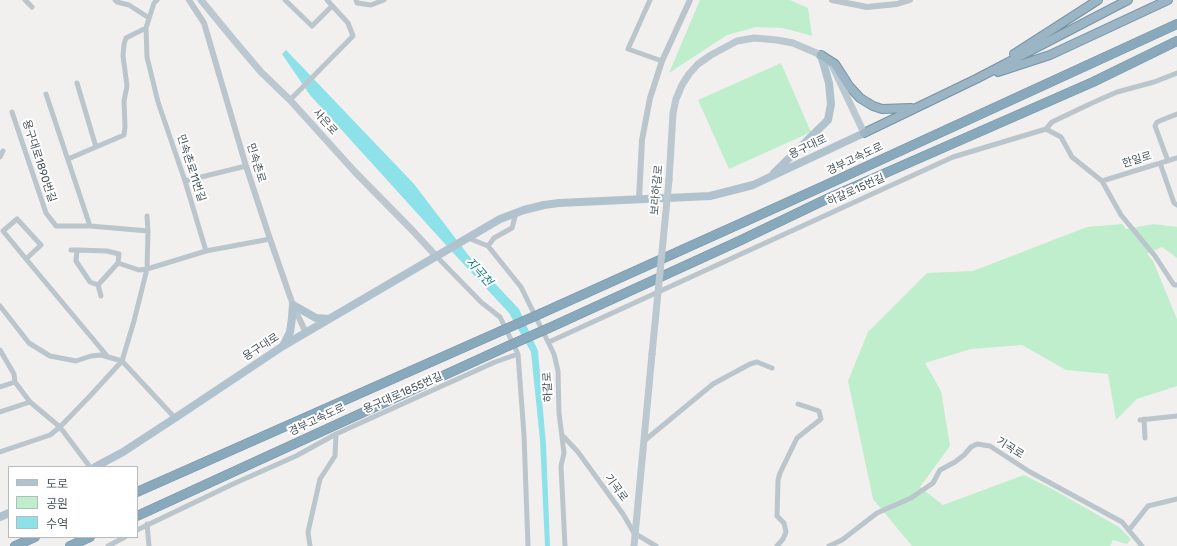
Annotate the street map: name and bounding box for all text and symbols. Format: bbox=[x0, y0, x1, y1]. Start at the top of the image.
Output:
street label: 사은로 bbox=[310, 106, 340, 138]
street label: 용구대로1890번길 bbox=[19, 118, 59, 204]
street label: 용구대로 bbox=[787, 132, 829, 162]
street label: 민속촌로11번길 bbox=[174, 133, 208, 203]
street label: 경부고속도로 bbox=[825, 140, 885, 178]
street label: 민속촌로 bbox=[244, 142, 268, 184]
street label: 한일로 bbox=[1121, 149, 1153, 171]
street label: 보라하갈로 bbox=[648, 164, 666, 216]
street label: 하갈로15번길 bbox=[825, 171, 887, 209]
water label: 지곡천 bbox=[463, 255, 495, 289]
street label: 용구대로 bbox=[240, 330, 282, 364]
street label: 용구대로1855번길 bbox=[361, 370, 445, 416]
street label: 하갈로 bbox=[541, 371, 555, 403]
street label: 경부고속도로 bbox=[287, 401, 347, 439]
street label: 기곡로 bbox=[994, 434, 1026, 462]
legend bbox=[8, 466, 138, 538]
street label: 기곡로 bbox=[602, 472, 630, 504]
text: 도로 bbox=[46, 477, 68, 491]
text: 공원 bbox=[46, 497, 68, 511]
text: 수역 bbox=[46, 517, 68, 531]

